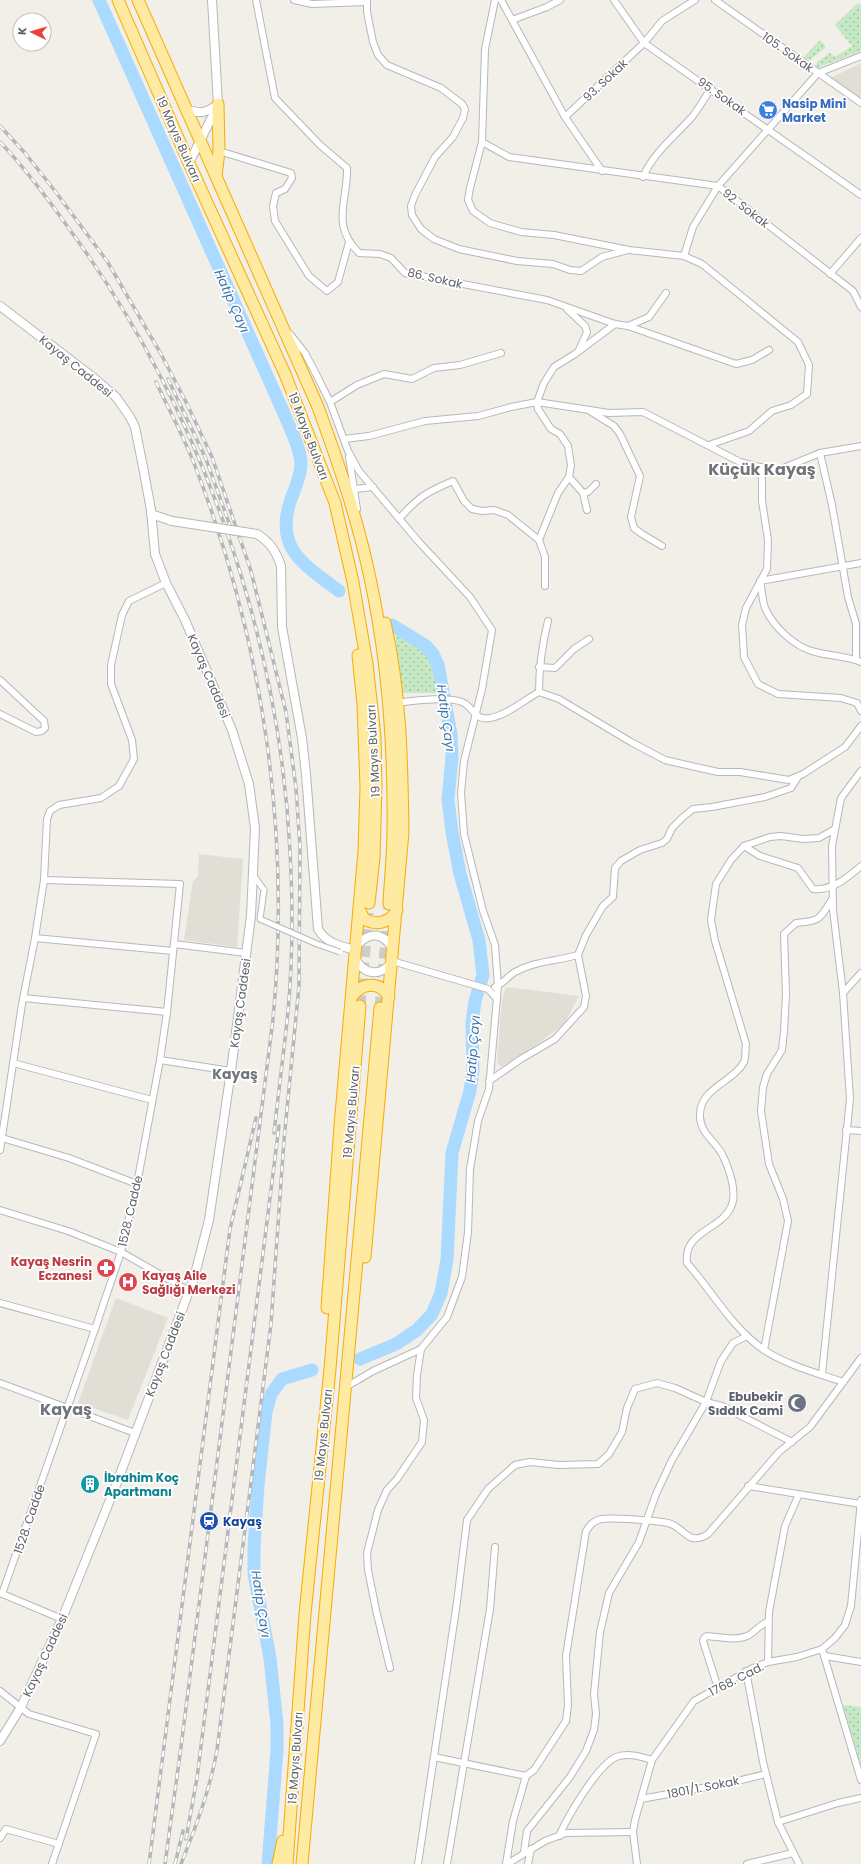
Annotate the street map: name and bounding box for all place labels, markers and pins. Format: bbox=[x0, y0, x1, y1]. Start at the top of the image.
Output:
place label: Nasip Mini Market bbox=[782, 95, 846, 126]
supermarket icon: Nasip Mini Market bbox=[757, 99, 779, 121]
place label: Kayaş Nesrin Eczanesi bbox=[11, 1253, 92, 1284]
pharmacy icon: Kayaş Nesrin Eczanesi bbox=[95, 1257, 117, 1279]
place label: Kayaş Aile Sağlığı Merkezi bbox=[142, 1267, 235, 1298]
hospital icon: Kayaş Aile Sağlığı Merkezi bbox=[117, 1271, 139, 1293]
place label: Ebubekir Sıddık Cami bbox=[708, 1388, 783, 1419]
mosque icon: Ebubekir Sıddık Cami bbox=[786, 1392, 808, 1414]
place label: İbrahim Koç Apartmanı bbox=[104, 1469, 179, 1500]
building icon: İbrahim Koç Apartmanı bbox=[79, 1473, 101, 1495]
station icon: Kayaş bbox=[198, 1510, 220, 1532]
place label: Kayaş bbox=[223, 1513, 262, 1530]

